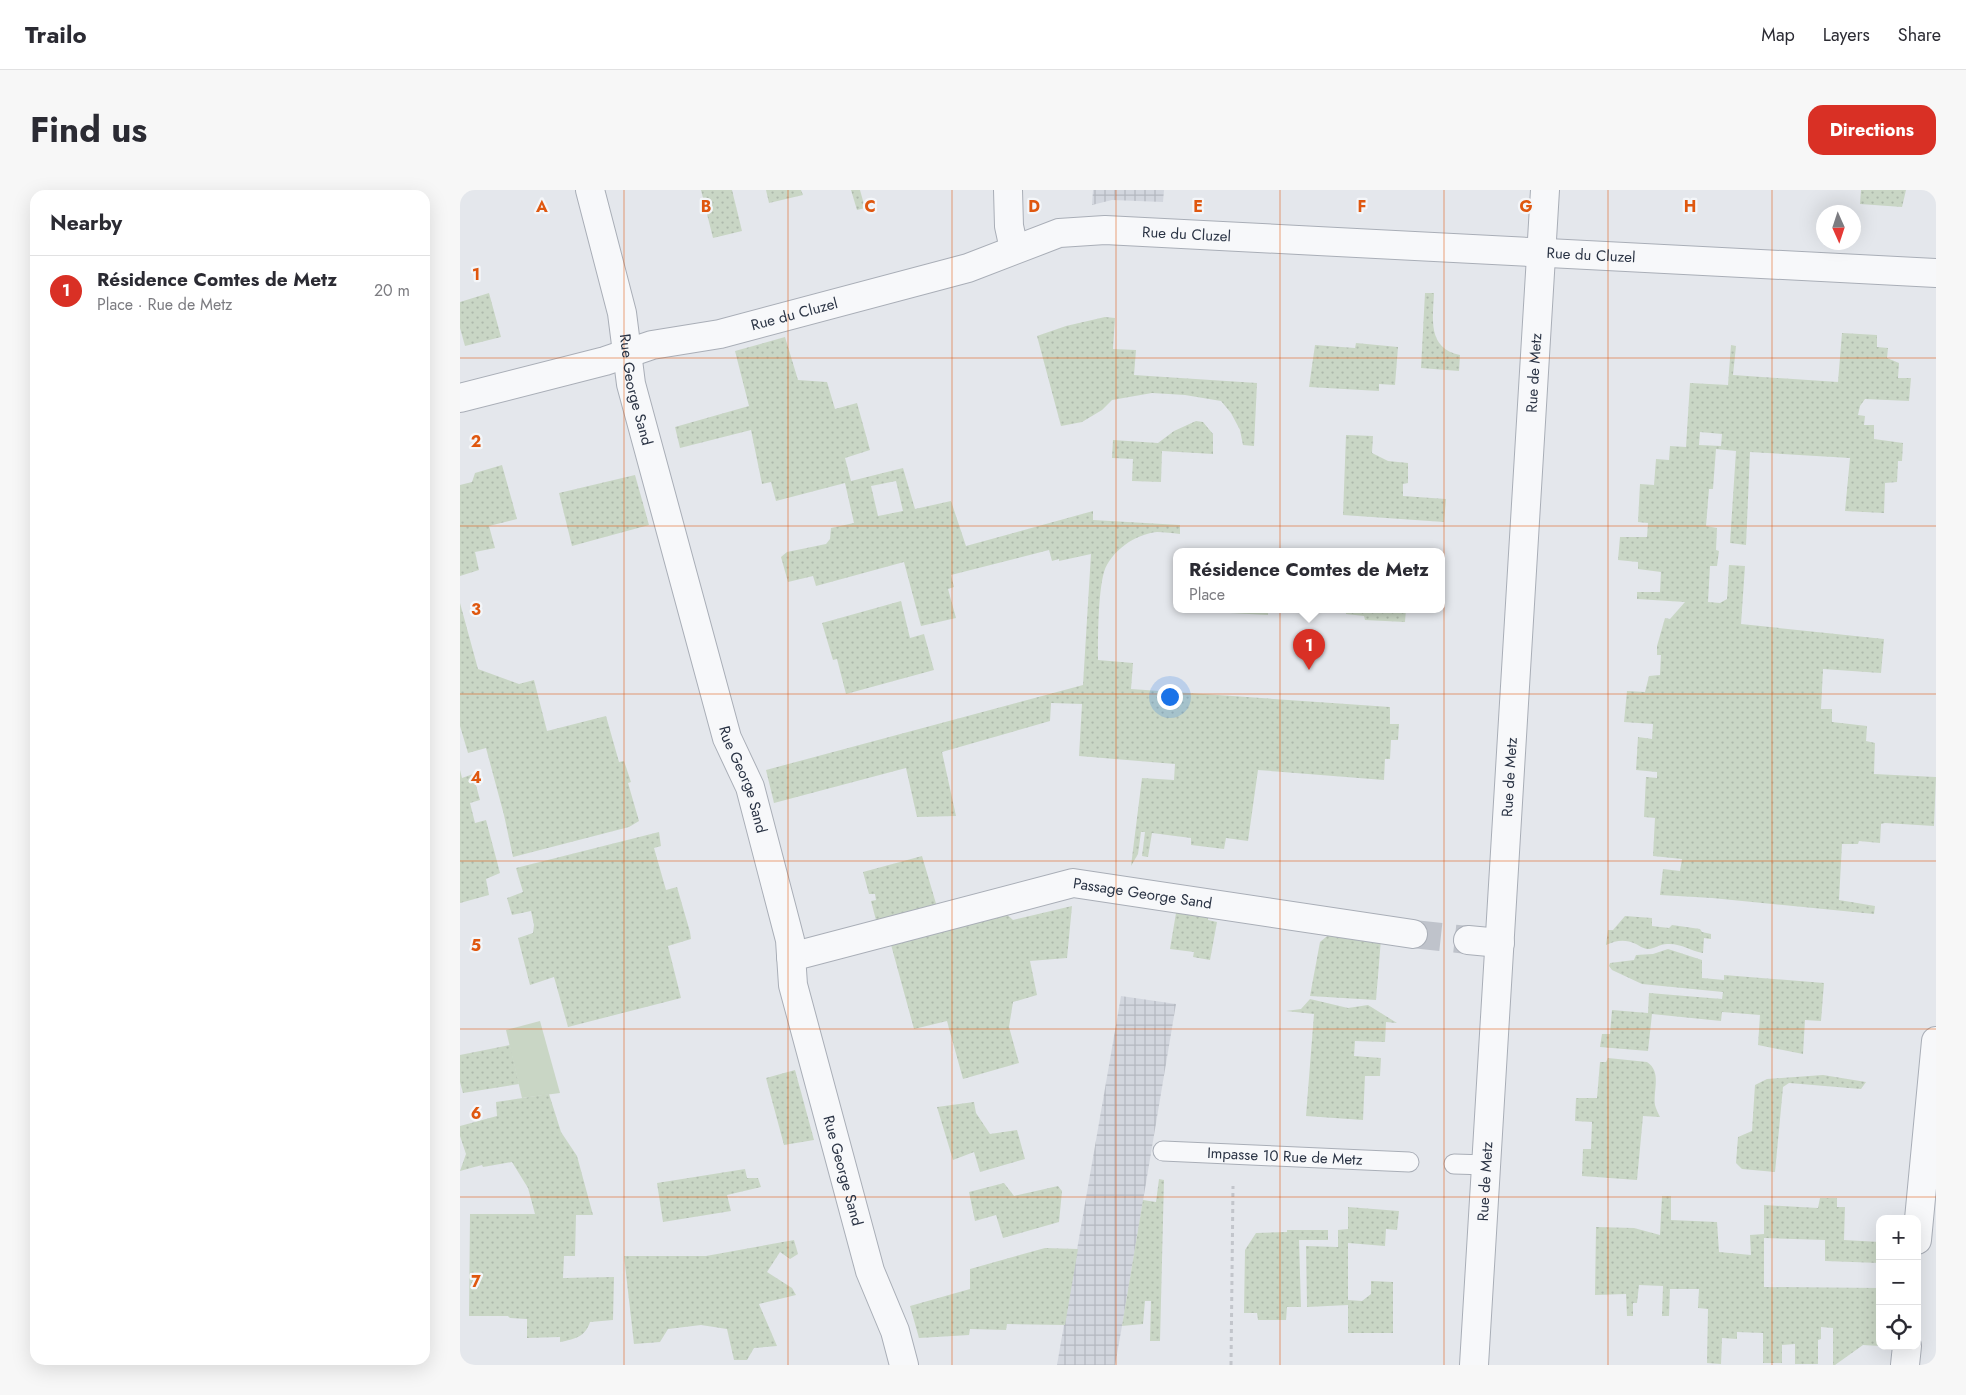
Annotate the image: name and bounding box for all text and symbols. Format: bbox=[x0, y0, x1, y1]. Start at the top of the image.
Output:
text: Trailo bbox=[25, 17, 87, 52]
text: Map bbox=[1761, 22, 1795, 48]
text: Layers bbox=[1823, 22, 1870, 48]
text: Share bbox=[1898, 22, 1941, 48]
text: Find us bbox=[30, 105, 147, 155]
button: Directions bbox=[1808, 105, 1936, 155]
text: A bbox=[535, 195, 548, 218]
text: B bbox=[701, 195, 711, 218]
text: C bbox=[864, 195, 876, 218]
text: D bbox=[1028, 195, 1040, 218]
text: E bbox=[1193, 195, 1203, 218]
text: F bbox=[1358, 195, 1366, 218]
text: G bbox=[1519, 195, 1533, 218]
text: H bbox=[1684, 195, 1696, 218]
north arrow bbox=[1816, 205, 1861, 250]
text: Nearby bbox=[50, 208, 122, 238]
street label: Rue du Cluzel bbox=[1141, 221, 1232, 248]
street label: Rue du Cluzel bbox=[1546, 242, 1636, 268]
text: 1 bbox=[472, 263, 480, 286]
text: Résidence Comtes de Metz bbox=[97, 266, 337, 293]
text: 1 bbox=[62, 279, 70, 302]
text: 20 m bbox=[374, 279, 410, 302]
street label: Rue du Cluzel bbox=[748, 292, 840, 336]
text: Place · Rue de Metz bbox=[97, 293, 232, 316]
street label: Rue George Sand bbox=[614, 332, 658, 448]
street label: Rue de Metz bbox=[1521, 332, 1547, 413]
text: 2 bbox=[471, 430, 481, 453]
popup bbox=[1173, 548, 1445, 613]
text: Résidence Comtes de Metz bbox=[1189, 556, 1429, 583]
text: Place bbox=[1189, 583, 1225, 606]
text: 3 bbox=[471, 598, 481, 621]
pin: 1 bbox=[1293, 629, 1325, 670]
your location bbox=[1157, 684, 1183, 710]
street label: Rue George Sand bbox=[713, 723, 773, 836]
street label: Rue de Metz bbox=[1496, 737, 1523, 818]
text: 4 bbox=[470, 766, 482, 789]
street label: Passage George Sand bbox=[1072, 872, 1214, 915]
text: 5 bbox=[471, 934, 481, 957]
text: 6 bbox=[471, 1102, 481, 1125]
street label: Rue George Sand bbox=[818, 1113, 868, 1228]
street label: Rue de Metz bbox=[1472, 1141, 1498, 1222]
street label: Impasse 10 Rue de Metz bbox=[1207, 1142, 1363, 1171]
map controls bbox=[1876, 1215, 1921, 1350]
button: + bbox=[1876, 1215, 1921, 1260]
button: − bbox=[1876, 1260, 1921, 1305]
text: 7 bbox=[471, 1270, 481, 1293]
button: locate bbox=[1876, 1305, 1921, 1350]

